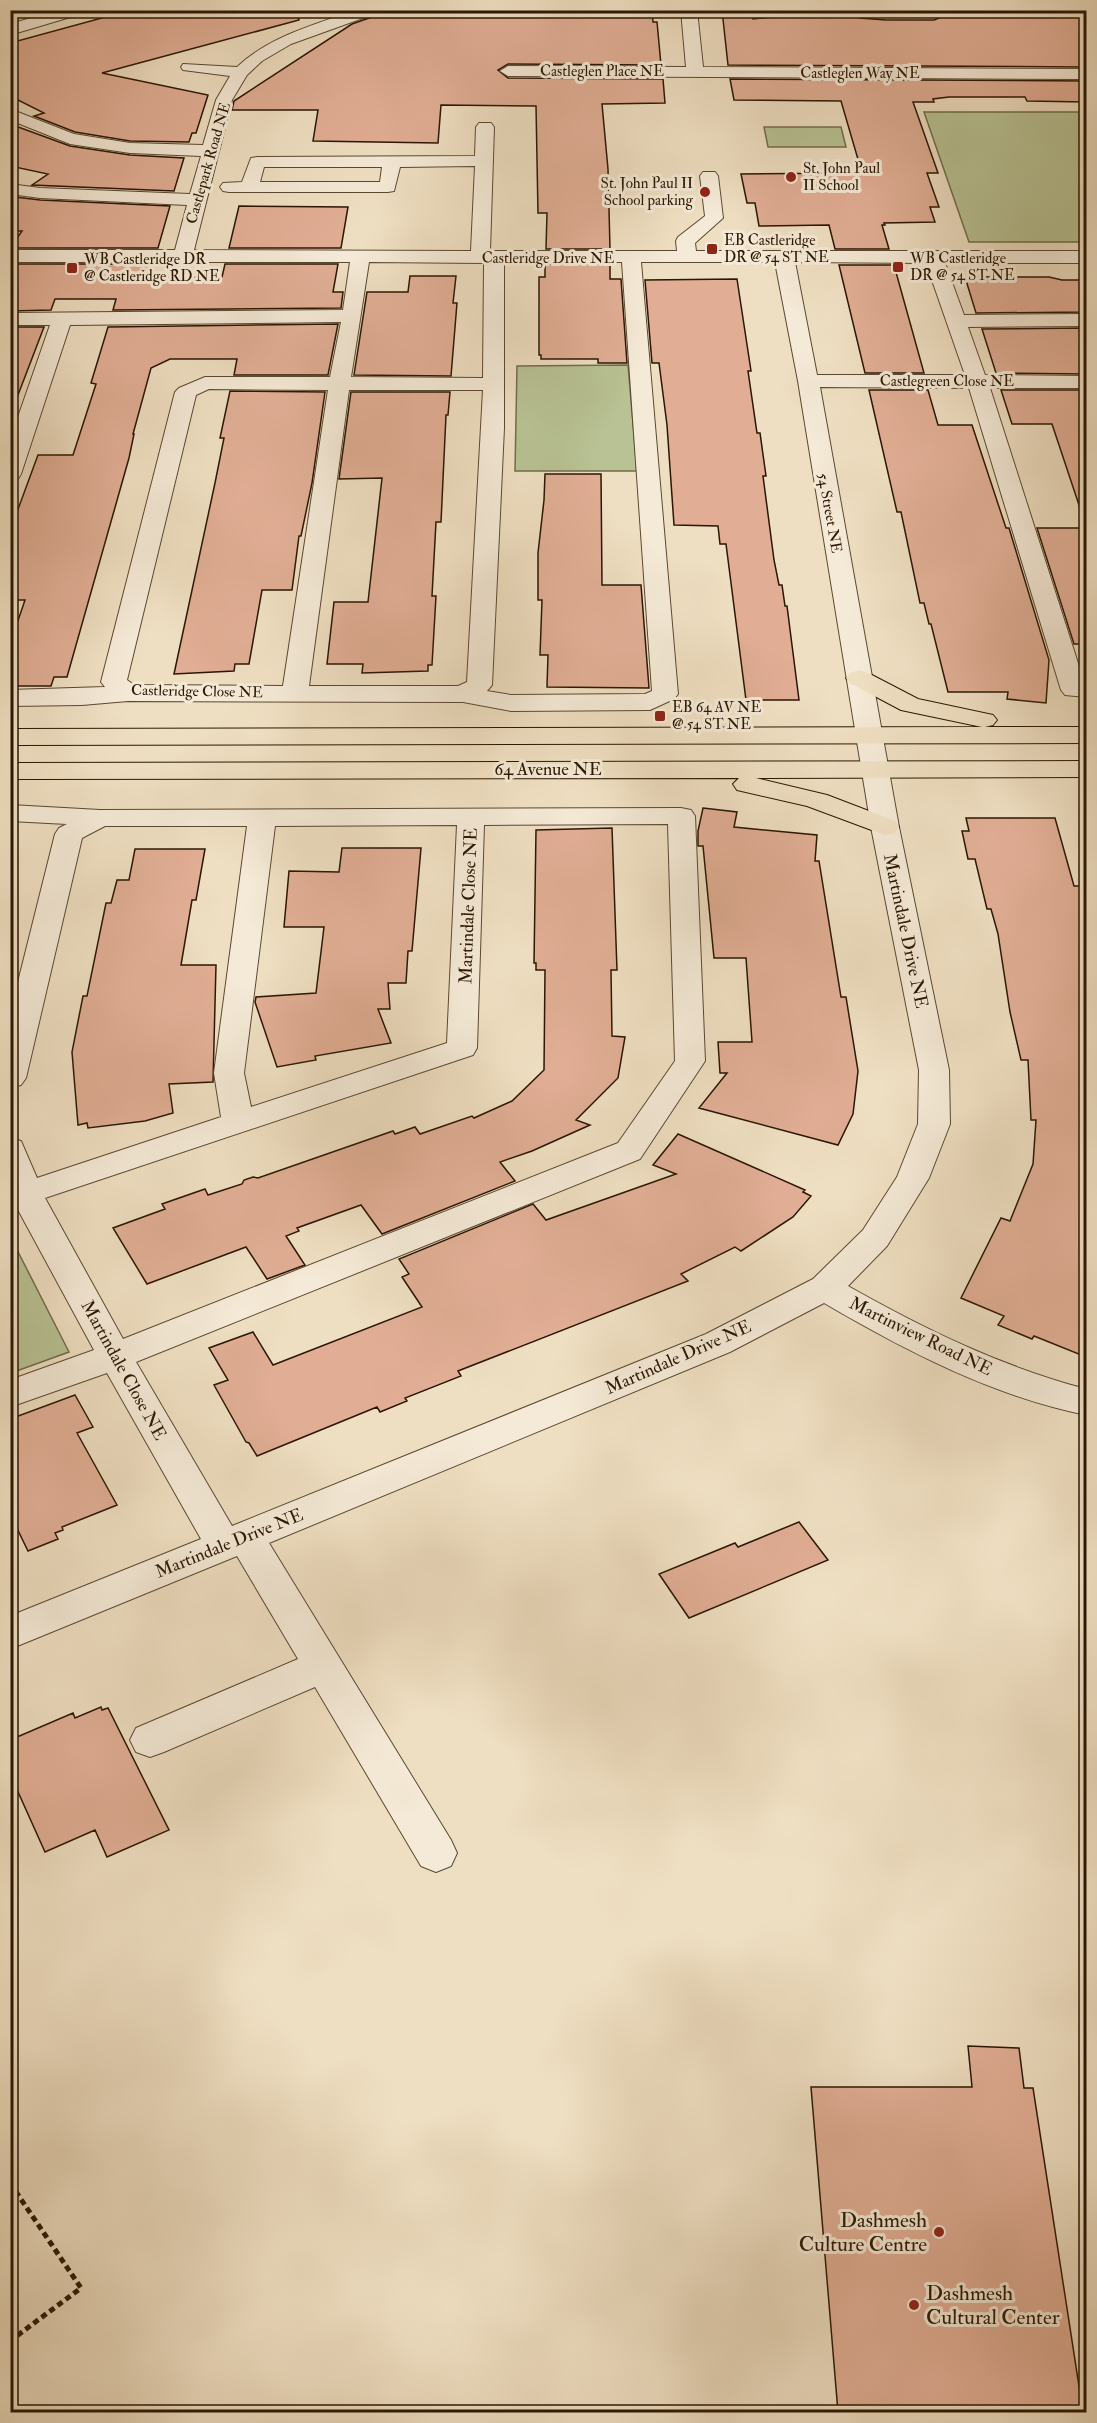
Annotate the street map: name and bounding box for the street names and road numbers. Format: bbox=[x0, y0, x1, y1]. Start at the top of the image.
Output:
street label: Castleglen Place NE bbox=[540, 62, 664, 81]
street label: Castleglen Way NE bbox=[800, 64, 920, 83]
street label: Castlepark Road NE bbox=[182, 100, 236, 226]
street label: Castleridge Drive NE bbox=[482, 249, 614, 268]
street label: Castlegreen Close NE bbox=[880, 372, 1014, 391]
street label: 54 Street NE bbox=[813, 472, 846, 555]
street label: Castleridge Close NE bbox=[131, 681, 263, 702]
street label: 64 Avenue NE bbox=[494, 758, 602, 781]
street label: Martindale Close NE bbox=[454, 827, 483, 985]
street label: Martindale Drive NE bbox=[878, 852, 933, 1011]
street label: Martinview Road NE bbox=[845, 1292, 996, 1381]
street label: Martindale Close NE bbox=[76, 1296, 172, 1444]
street label: Martindale Drive NE bbox=[602, 1315, 755, 1400]
street label: Martindale Drive NE bbox=[152, 1503, 307, 1584]

